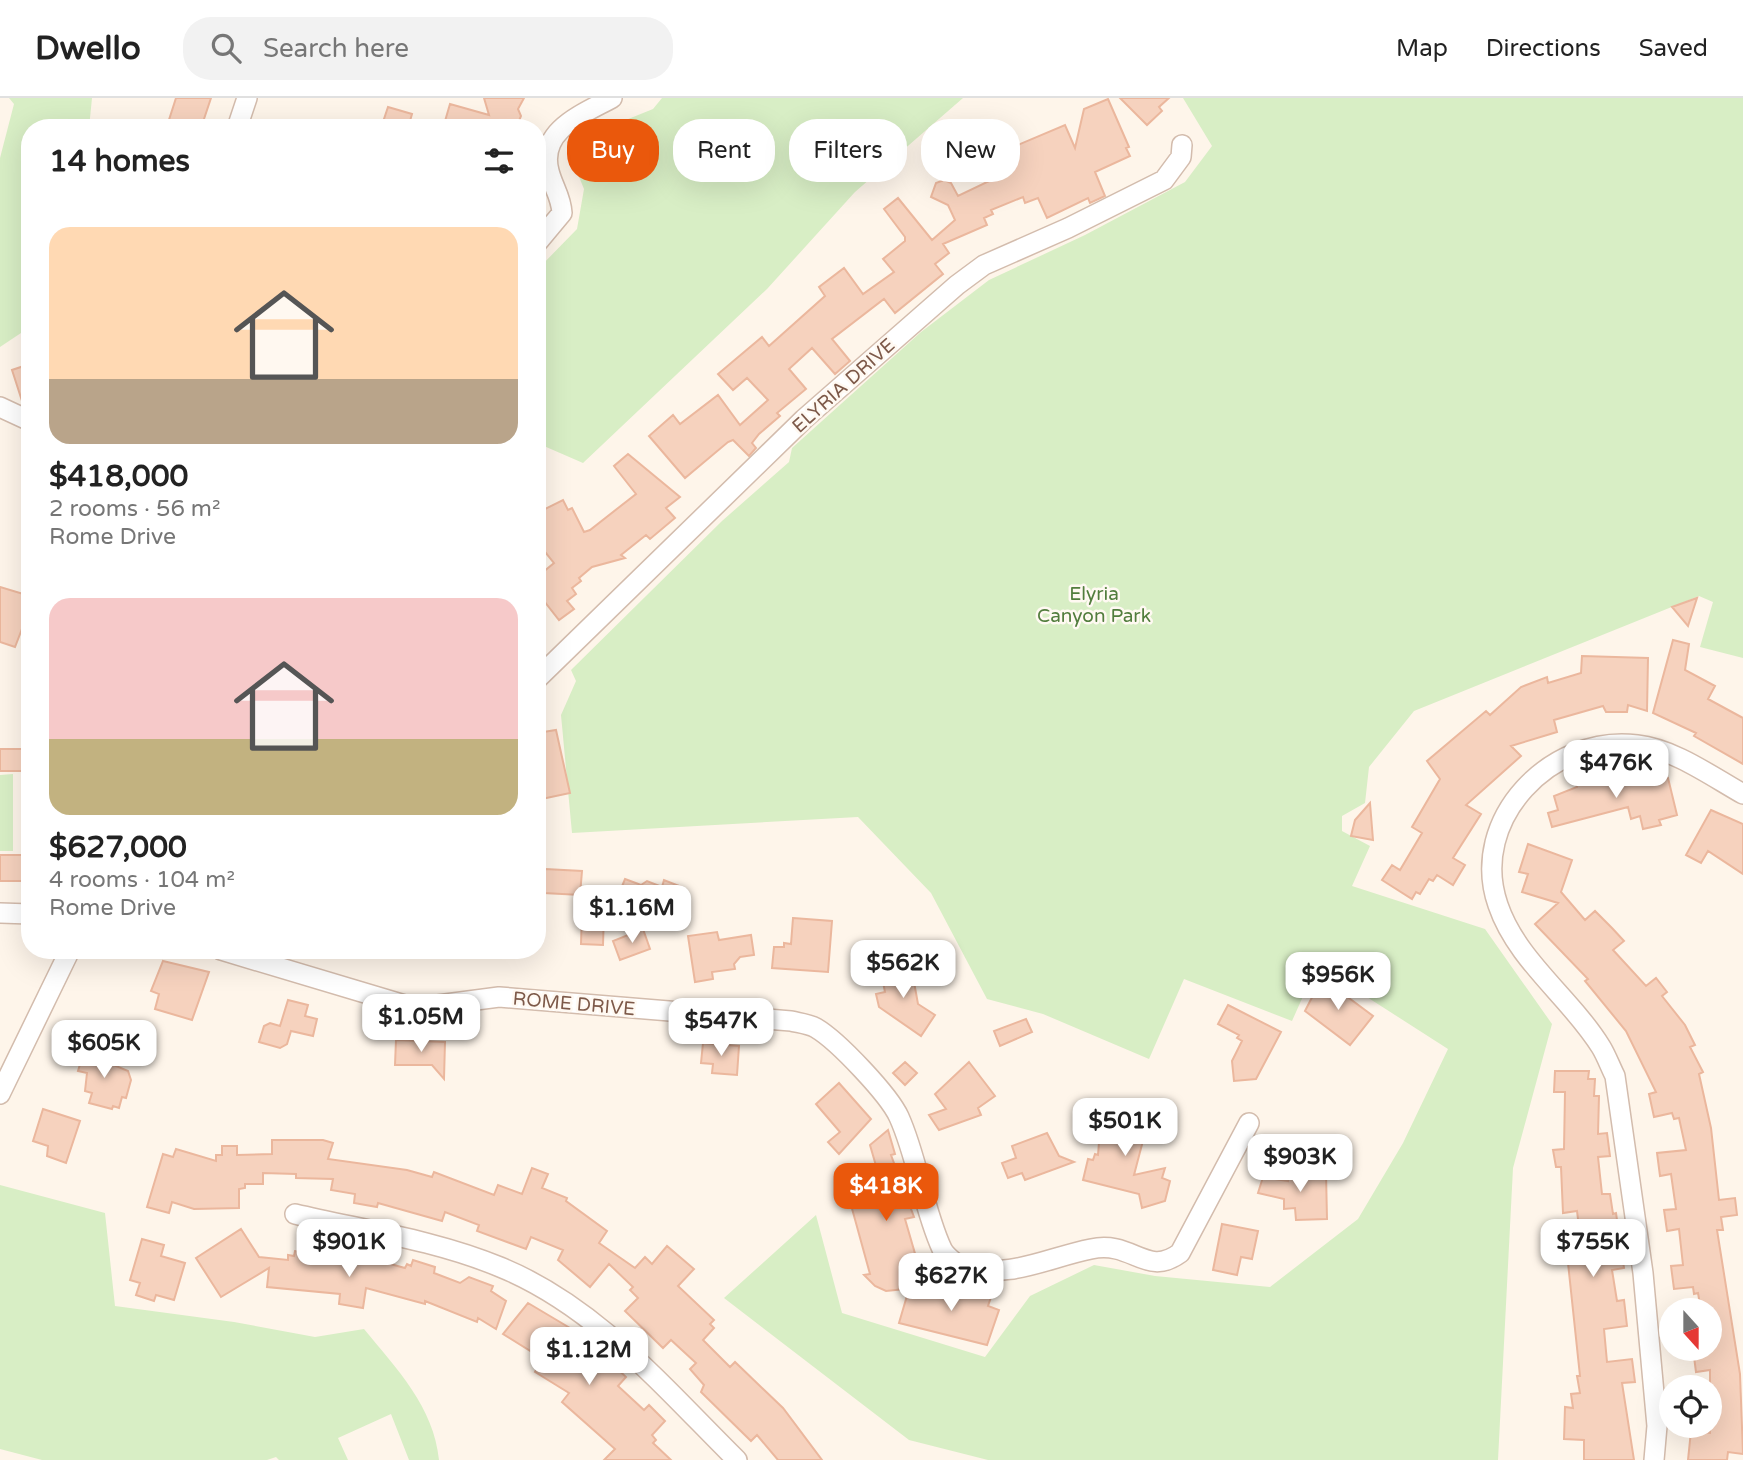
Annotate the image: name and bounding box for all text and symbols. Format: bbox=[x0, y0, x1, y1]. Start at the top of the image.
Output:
search box bbox=[183, 17, 673, 80]
text: Dwello bbox=[35, 29, 141, 68]
icon: search bbox=[207, 29, 245, 67]
text: Search here bbox=[263, 33, 409, 64]
text: Map bbox=[1396, 34, 1448, 63]
text: Directions bbox=[1486, 34, 1601, 63]
text: Saved bbox=[1639, 34, 1708, 63]
chip: Buy bbox=[567, 119, 659, 182]
chip: Rent bbox=[673, 119, 775, 182]
chip: Filters bbox=[789, 119, 907, 182]
chip: New bbox=[921, 119, 1020, 182]
icon: filters bbox=[480, 142, 518, 180]
text: 14 homes bbox=[49, 143, 190, 180]
icon: home bbox=[221, 272, 347, 398]
street label: ELYRIA DRIVE bbox=[788, 334, 899, 437]
text: $418,000 bbox=[49, 458, 188, 495]
text: 2 rooms · 56 m² bbox=[49, 495, 220, 523]
text: Rome Drive bbox=[49, 523, 176, 551]
park label: Elyria Canyon Park bbox=[1037, 583, 1151, 627]
icon: home bbox=[221, 643, 347, 769]
pin: $476K bbox=[1567, 740, 1665, 800]
text: $476K bbox=[1580, 749, 1652, 777]
text: $627,000 bbox=[49, 829, 187, 866]
text: 4 rooms · 104 m² bbox=[49, 866, 235, 894]
pin: $1.16M bbox=[575, 886, 689, 945]
text: Rome Drive bbox=[49, 894, 176, 922]
text: $1.16M bbox=[589, 894, 675, 922]
pin: $562K bbox=[854, 940, 952, 1000]
text: $562K bbox=[867, 949, 939, 977]
pin: $956K bbox=[1289, 953, 1387, 1012]
text: $956K bbox=[1302, 961, 1374, 989]
street label: ROME DRIVE bbox=[512, 988, 636, 1020]
pin: $1.05M bbox=[364, 995, 478, 1054]
pin: $547K bbox=[672, 998, 770, 1058]
text: $1.05M bbox=[378, 1003, 464, 1031]
text: $547K bbox=[685, 1007, 757, 1035]
pin: $605K bbox=[55, 1020, 153, 1080]
text: $605K bbox=[68, 1029, 140, 1057]
pin: $501K bbox=[1076, 1098, 1174, 1158]
text: $501K bbox=[1089, 1107, 1161, 1135]
pin: $903K bbox=[1251, 1134, 1349, 1194]
text: $903K bbox=[1264, 1143, 1336, 1171]
pin: $418K bbox=[837, 1164, 935, 1223]
text: $418K bbox=[850, 1172, 922, 1200]
pin: $901K bbox=[300, 1220, 398, 1279]
pin: $755K bbox=[1544, 1220, 1642, 1279]
text: $901K bbox=[313, 1228, 385, 1256]
text: $755K bbox=[1557, 1228, 1629, 1256]
pin: $627K bbox=[902, 1254, 1000, 1313]
text: $627K bbox=[915, 1262, 987, 1290]
north arrow bbox=[1659, 1298, 1722, 1362]
map controls bbox=[1659, 1298, 1722, 1438]
pin: $1.12M bbox=[532, 1328, 646, 1387]
text: $1.12M bbox=[546, 1336, 632, 1364]
button: locate bbox=[1659, 1375, 1722, 1438]

